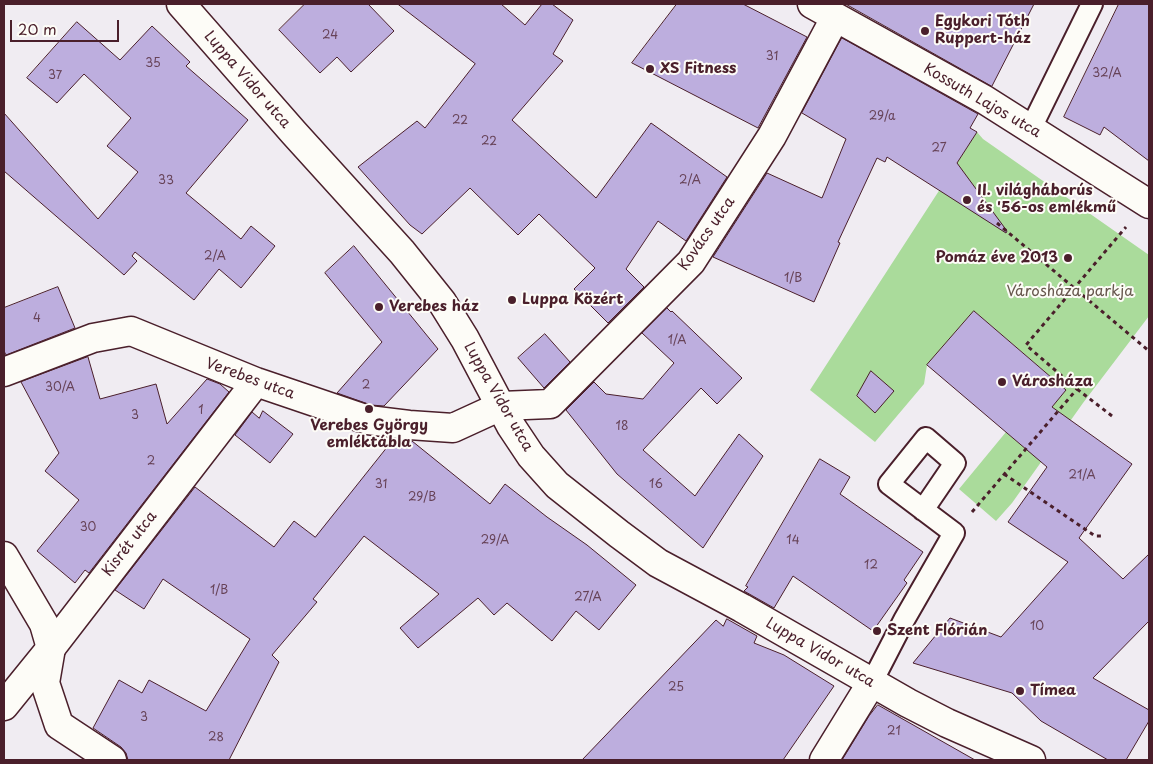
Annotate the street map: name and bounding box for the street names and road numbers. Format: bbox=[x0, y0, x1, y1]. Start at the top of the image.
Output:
street label: Luppa Vidor utca bbox=[200, 28, 294, 132]
street label: Kossuth Lajos utca bbox=[920, 60, 1044, 142]
street label: Kovács utca bbox=[675, 194, 739, 274]
street label: Luppa Vidor utca bbox=[459, 339, 537, 455]
street label: Verebes utca bbox=[203, 355, 297, 403]
street label: Kisrét utca bbox=[99, 508, 161, 580]
street label: Luppa Vidor utca bbox=[762, 614, 878, 692]

